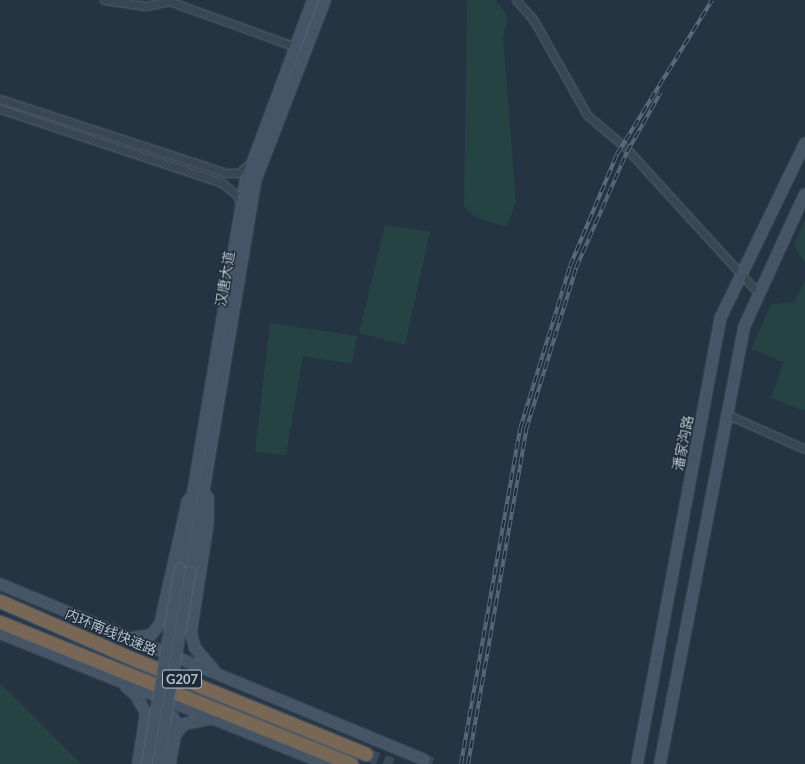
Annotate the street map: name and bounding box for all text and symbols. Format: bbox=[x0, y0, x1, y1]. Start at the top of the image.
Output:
street label: 汉唐大道 bbox=[212, 250, 238, 308]
street label: 潘家沟路 bbox=[669, 414, 697, 472]
street label: 内环南线快速路 bbox=[63, 605, 159, 659]
road number: G207 bbox=[161, 668, 203, 690]

